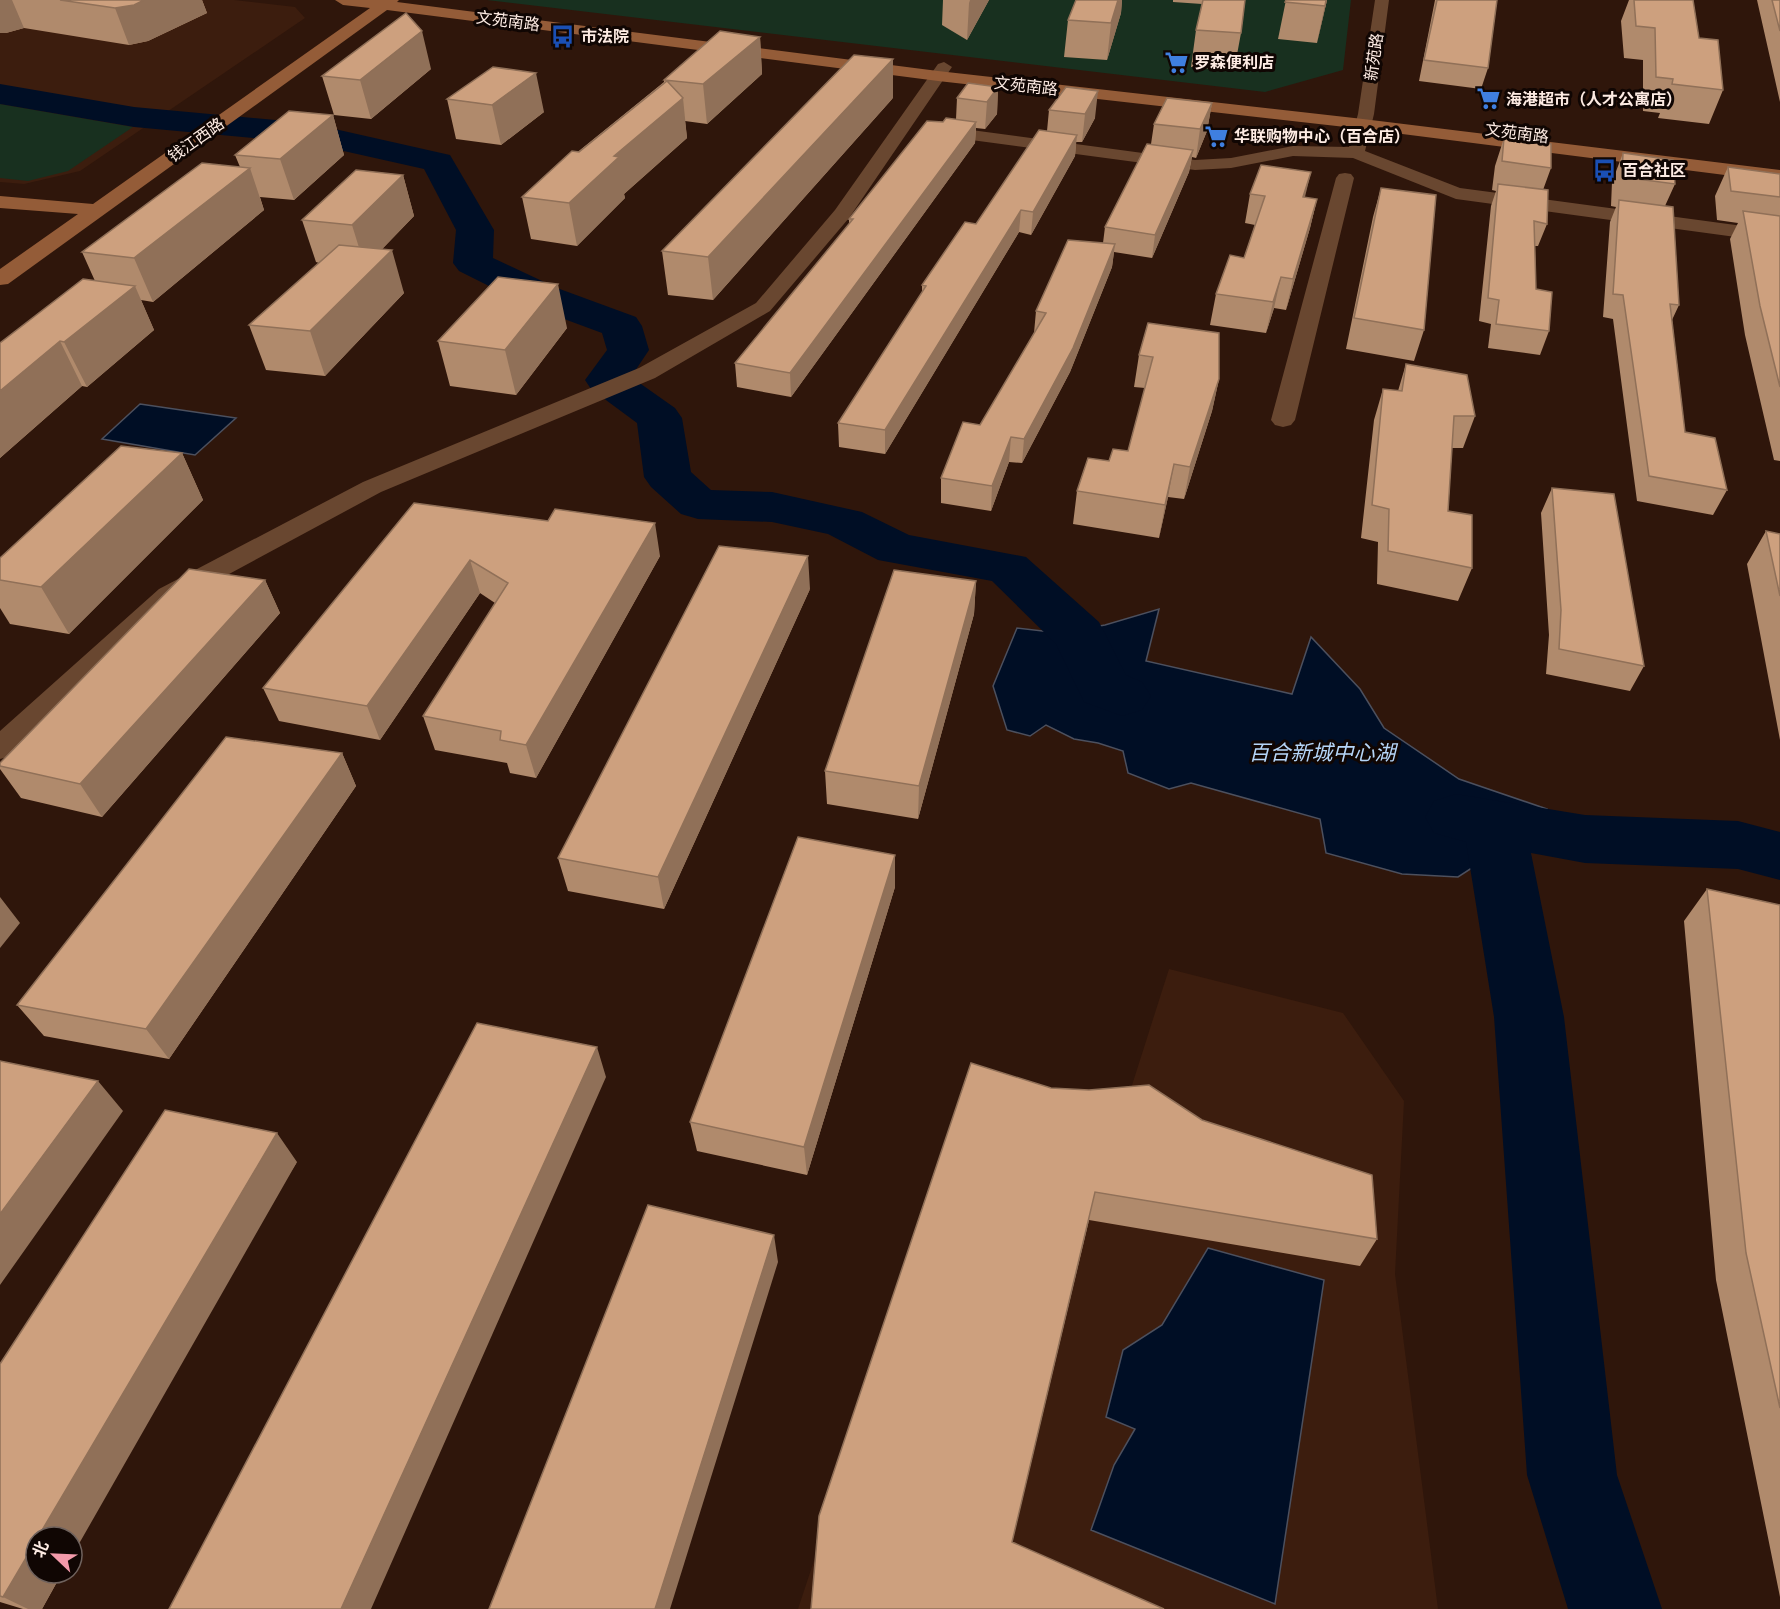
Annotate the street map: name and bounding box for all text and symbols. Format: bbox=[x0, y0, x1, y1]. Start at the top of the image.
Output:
street label: 文苑南路 bbox=[475, 8, 541, 34]
bus stop icon: 市法院 bbox=[550, 23, 576, 49]
place label: 市法院 bbox=[581, 27, 629, 46]
street label: 新苑路 bbox=[1361, 32, 1387, 82]
supermarket icon: 罗森便利店 bbox=[1163, 49, 1189, 75]
place label: 罗森便利店 bbox=[1194, 53, 1274, 72]
street label: 文苑南路 bbox=[993, 73, 1059, 99]
supermarket icon: 海港超市（人才公寓店） bbox=[1475, 86, 1501, 112]
place label: 海港超市（人才公寓店） bbox=[1506, 90, 1682, 109]
street label: 钱江西路 bbox=[164, 114, 228, 166]
street label: 文苑南路 bbox=[1484, 120, 1550, 146]
supermarket icon: 华联购物中心（百合店） bbox=[1203, 123, 1229, 149]
place label: 华联购物中心（百合店） bbox=[1234, 127, 1410, 146]
bus stop icon: 百合社区 bbox=[1591, 157, 1617, 183]
place label: 百合社区 bbox=[1622, 161, 1686, 180]
water label: 百合新城中心湖 bbox=[1249, 740, 1398, 765]
north arrow bbox=[24, 1525, 84, 1585]
text: 北 bbox=[29, 1538, 53, 1560]

